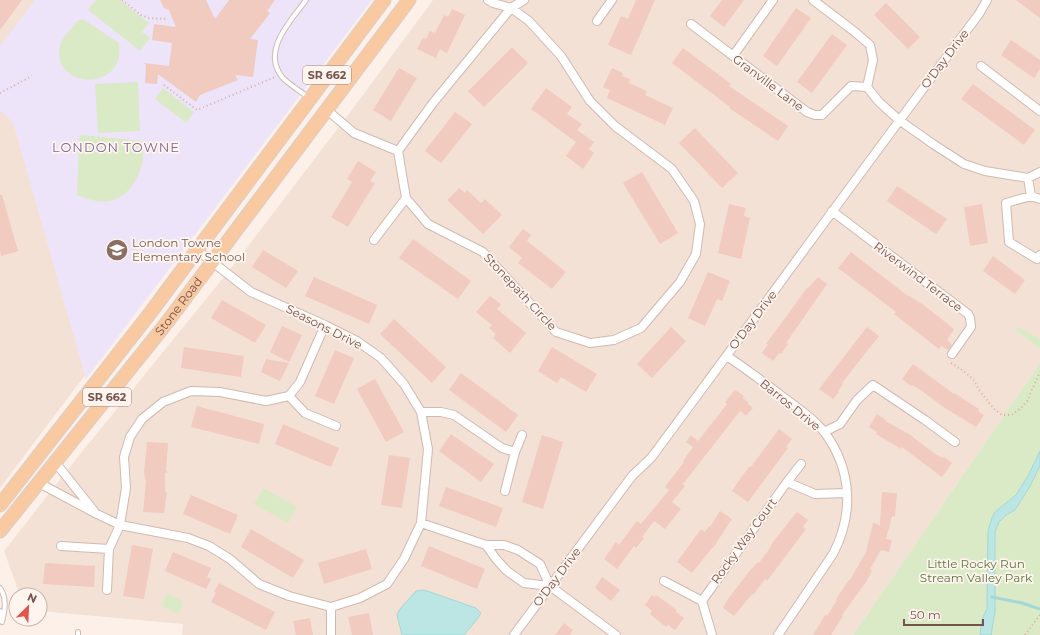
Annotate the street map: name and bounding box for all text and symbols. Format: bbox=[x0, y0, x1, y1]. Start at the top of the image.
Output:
street label: O'Day Drive bbox=[918, 26, 972, 91]
street label: Granville Lane bbox=[730, 51, 807, 114]
road number: SR 662 bbox=[303, 66, 351, 84]
district label: LONDON TOWNE bbox=[52, 139, 180, 155]
place label: London Towne Elementary School bbox=[132, 235, 245, 264]
school or university icon: London Towne Elementary School bbox=[104, 237, 130, 263]
street label: Riverwind Terrace bbox=[871, 238, 966, 315]
street label: Stonepath Circle bbox=[481, 250, 560, 333]
street label: Stone Road bbox=[151, 274, 205, 339]
street label: O'Day Drive bbox=[726, 287, 780, 352]
street label: Seasons Drive bbox=[284, 301, 365, 352]
street label: Barros Drive bbox=[757, 376, 824, 434]
road number: SR 662 bbox=[83, 388, 131, 406]
street label: Rocky Way Court bbox=[707, 495, 780, 586]
street label: O'Day Drive bbox=[530, 544, 584, 609]
park label: Little Rocky Run Stream Valley Park bbox=[920, 556, 1033, 585]
north arrow bbox=[8, 587, 48, 627]
text: N bbox=[25, 590, 39, 606]
scale bar bbox=[904, 601, 983, 627]
text: 50 m bbox=[910, 607, 941, 622]

